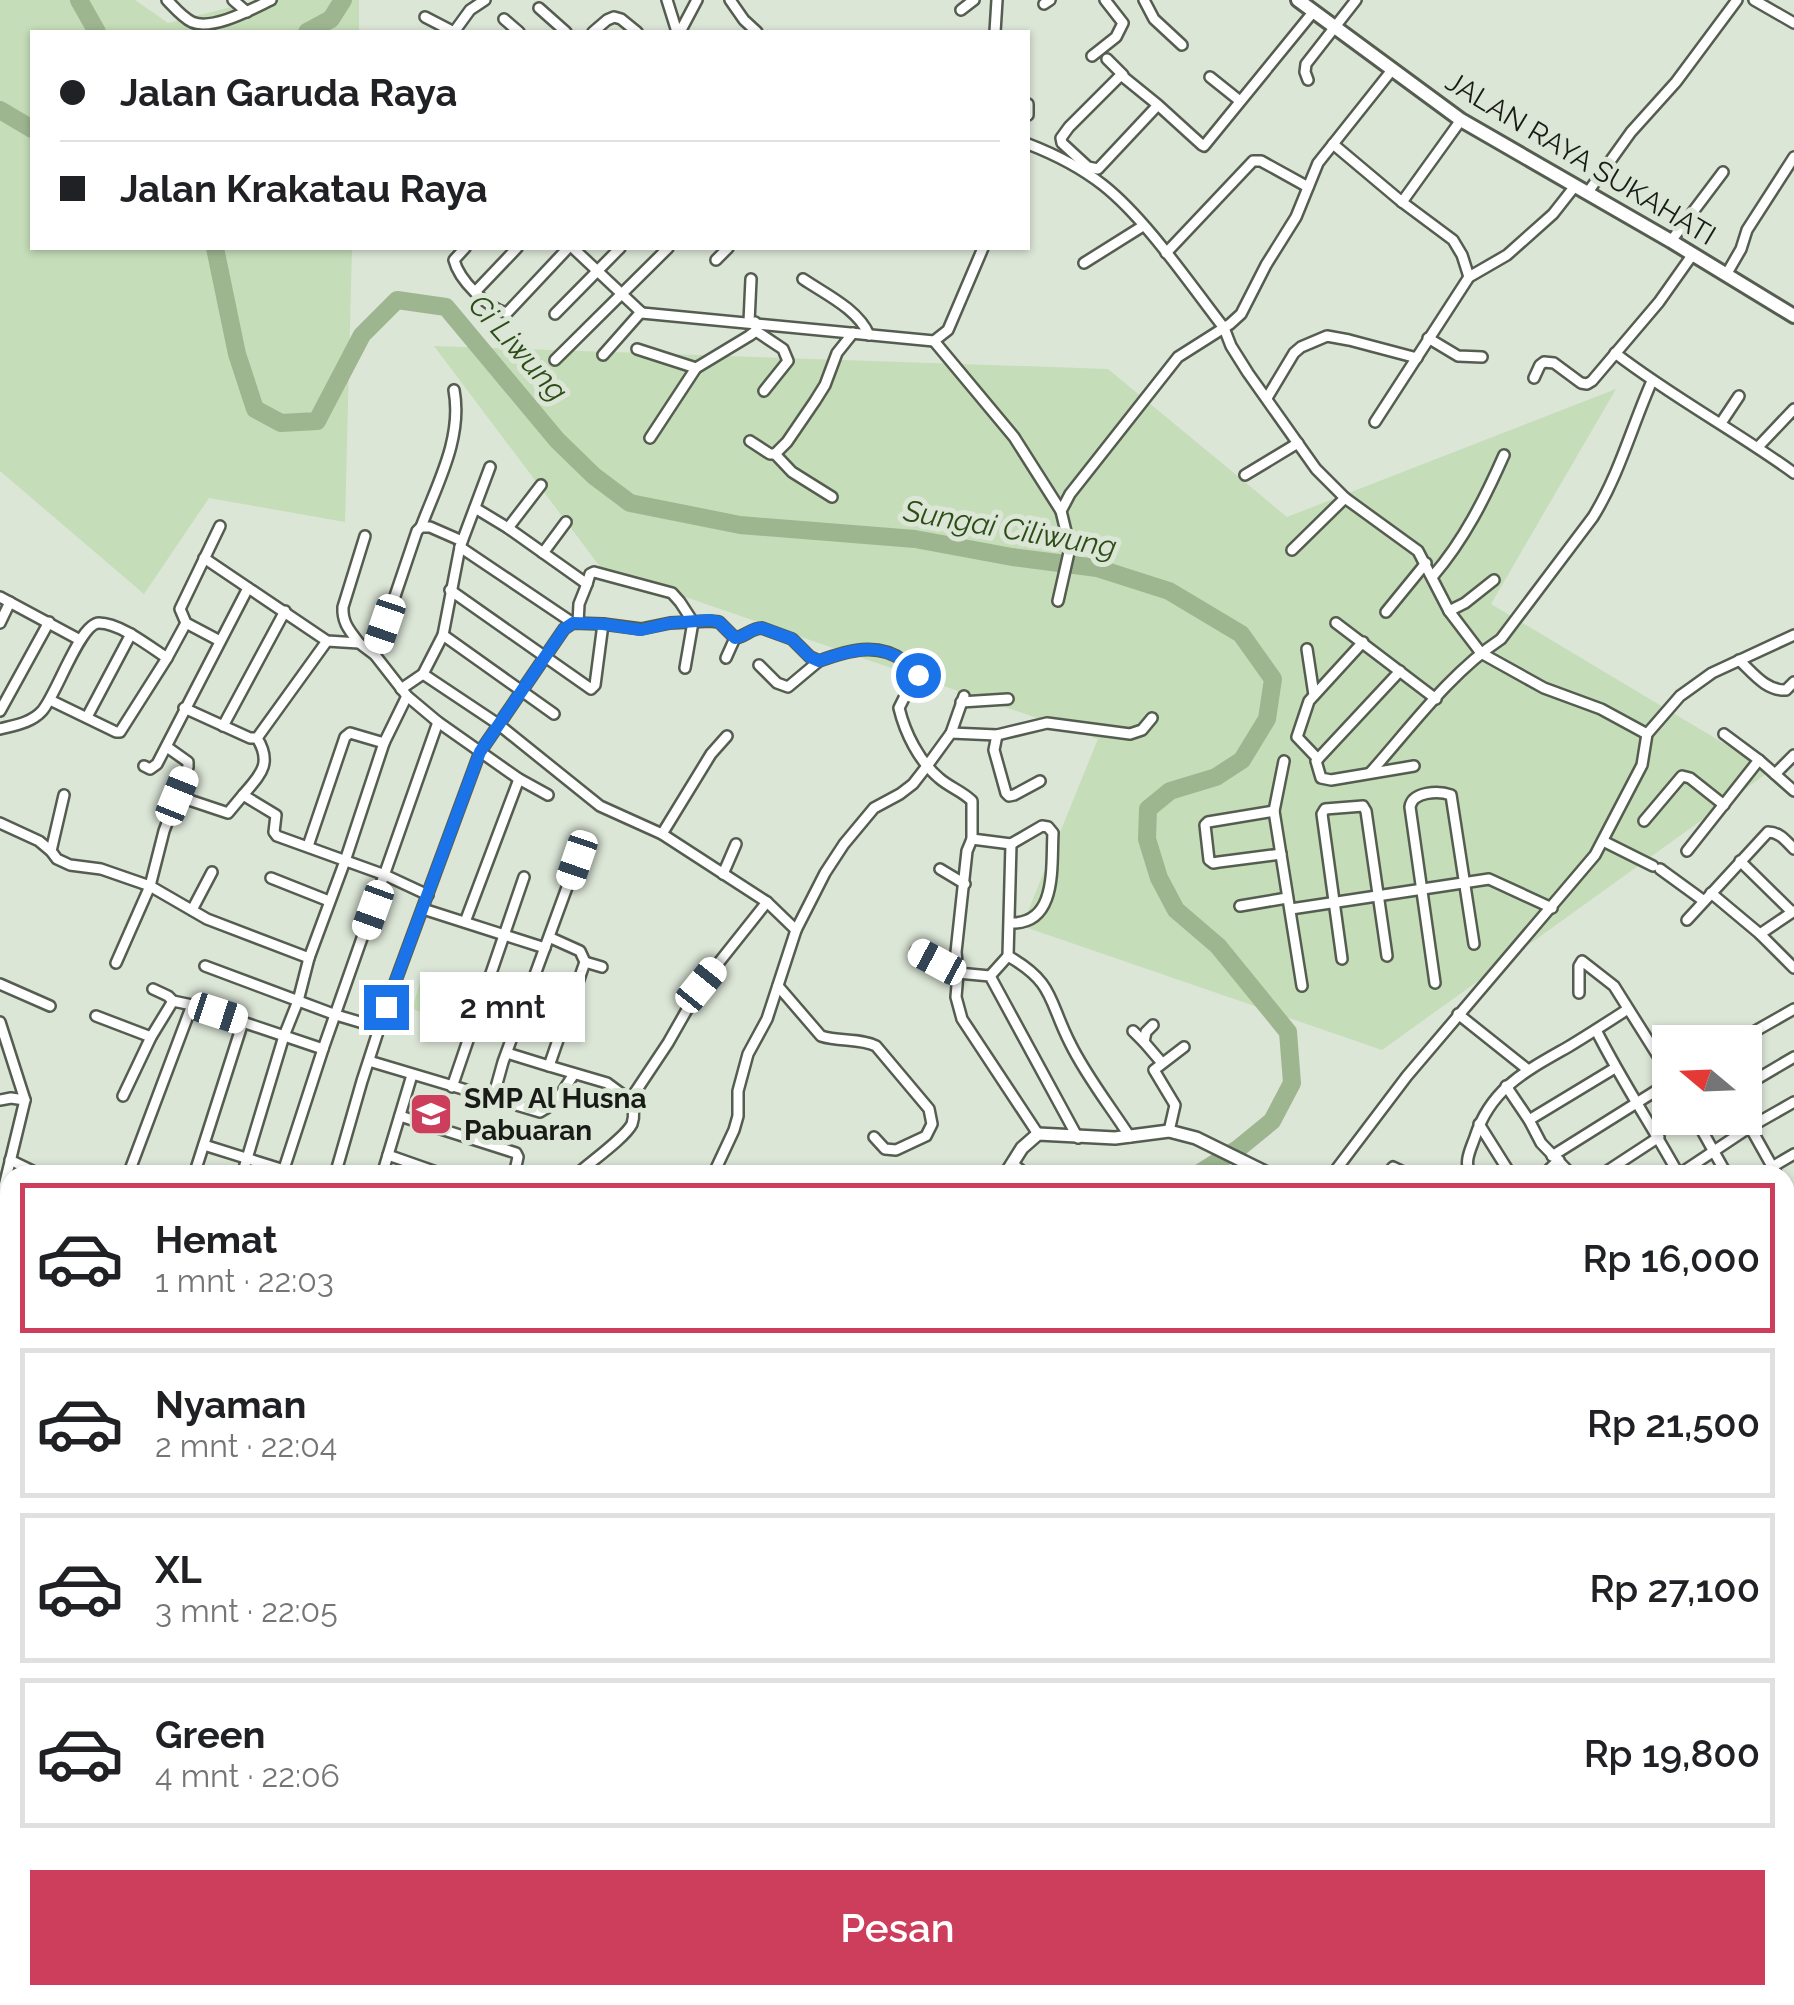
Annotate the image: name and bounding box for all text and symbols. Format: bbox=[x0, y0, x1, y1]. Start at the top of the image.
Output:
street label: JALAN RAYA SUKAHATI bbox=[1440, 65, 1722, 252]
text: Jalan Garuda Raya bbox=[120, 70, 457, 115]
text: Jalan Krakatau Raya bbox=[120, 166, 488, 211]
water label: Ci Liwung bbox=[462, 287, 575, 408]
water label: Sungai Ciliwung bbox=[900, 492, 1119, 564]
car bbox=[361, 591, 409, 657]
route start bbox=[896, 653, 941, 698]
car bbox=[152, 763, 202, 829]
car bbox=[553, 827, 601, 893]
car bbox=[349, 877, 397, 943]
car bbox=[903, 935, 971, 989]
car bbox=[670, 952, 732, 1018]
callout: 2 mnt bbox=[421, 972, 586, 1042]
route end bbox=[364, 985, 409, 1030]
text: 2 mnt bbox=[460, 988, 545, 1025]
car bbox=[185, 989, 251, 1037]
north arrow bbox=[1652, 1025, 1762, 1135]
map controls bbox=[1652, 1025, 1762, 1135]
place label: SMP Al Husna Pabuaran bbox=[464, 1082, 647, 1147]
school or university icon: SMP Al Husna Pabuaran bbox=[408, 1091, 454, 1137]
icon: car bbox=[35, 1213, 125, 1303]
text: Hemat bbox=[155, 1217, 277, 1262]
text: Rp 16,000 bbox=[1582, 1236, 1760, 1281]
text: 1 mnt · 22:03 bbox=[155, 1262, 334, 1299]
icon: car bbox=[35, 1378, 125, 1468]
text: Nyaman bbox=[155, 1382, 306, 1427]
text: Rp 21,500 bbox=[1587, 1401, 1760, 1446]
text: 2 mnt · 22:04 bbox=[155, 1427, 337, 1464]
icon: car bbox=[35, 1543, 125, 1633]
text: XL bbox=[155, 1547, 202, 1592]
text: Rp 27,100 bbox=[1589, 1566, 1760, 1611]
text: 3 mnt · 22:05 bbox=[155, 1592, 338, 1629]
icon: car bbox=[35, 1708, 125, 1798]
text: Green bbox=[155, 1712, 265, 1757]
text: Rp 19,800 bbox=[1584, 1731, 1760, 1776]
text: 4 mnt · 22:06 bbox=[155, 1757, 340, 1794]
button: Pesan bbox=[30, 1870, 1765, 1985]

